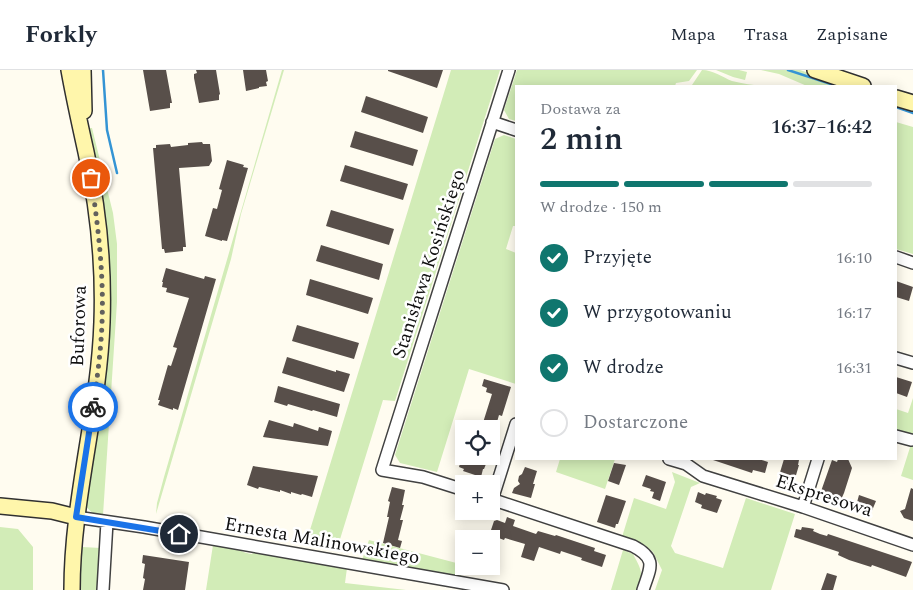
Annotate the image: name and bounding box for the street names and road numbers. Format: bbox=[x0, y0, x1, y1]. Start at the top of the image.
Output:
street label: Stanisława Kosińskiego bbox=[385, 166, 473, 362]
street label: Buforowa bbox=[63, 284, 95, 367]
street label: Ekspresowa bbox=[772, 467, 877, 526]
street label: Ernesta Malinowskiego bbox=[222, 510, 422, 572]

